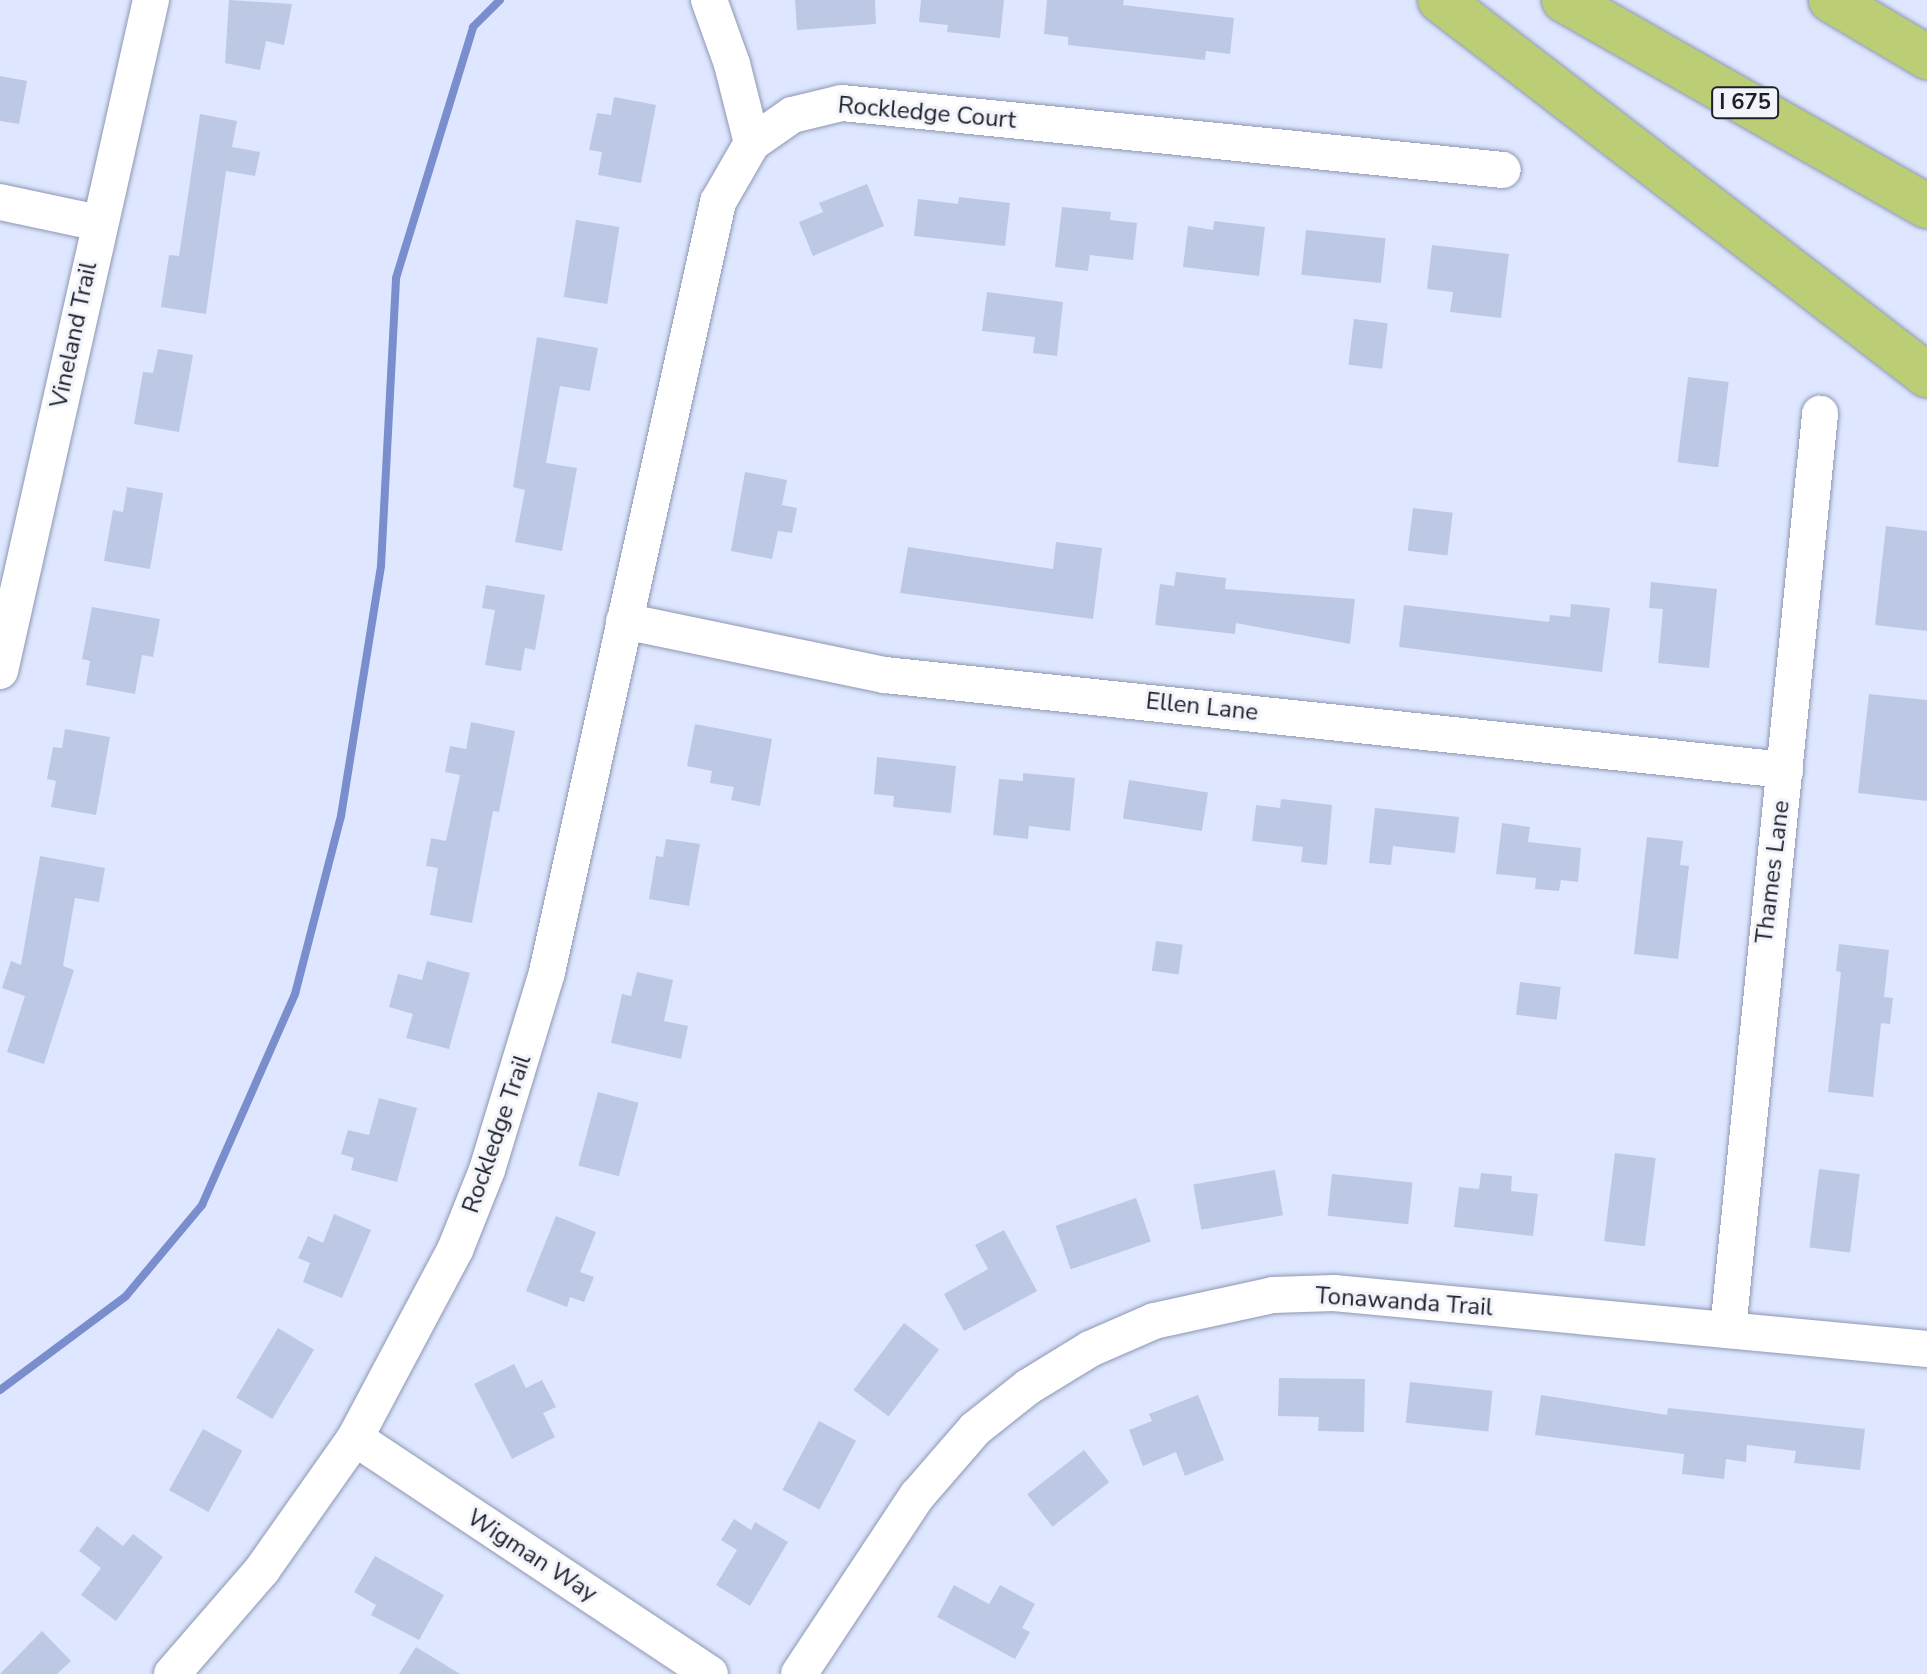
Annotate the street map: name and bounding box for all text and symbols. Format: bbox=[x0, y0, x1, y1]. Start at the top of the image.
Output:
road number: I 675 bbox=[1711, 85, 1779, 121]
street label: Rockledge Court bbox=[837, 91, 1017, 135]
street label: Vineland Trail bbox=[44, 259, 104, 411]
street label: Ellen Lane bbox=[1144, 687, 1260, 727]
street label: Thames Lane bbox=[1750, 799, 1796, 945]
street label: Rockledge Trail bbox=[456, 1051, 538, 1217]
street label: Tonawanda Trail bbox=[1314, 1281, 1494, 1323]
street label: Wigman Way bbox=[462, 1503, 602, 1609]

